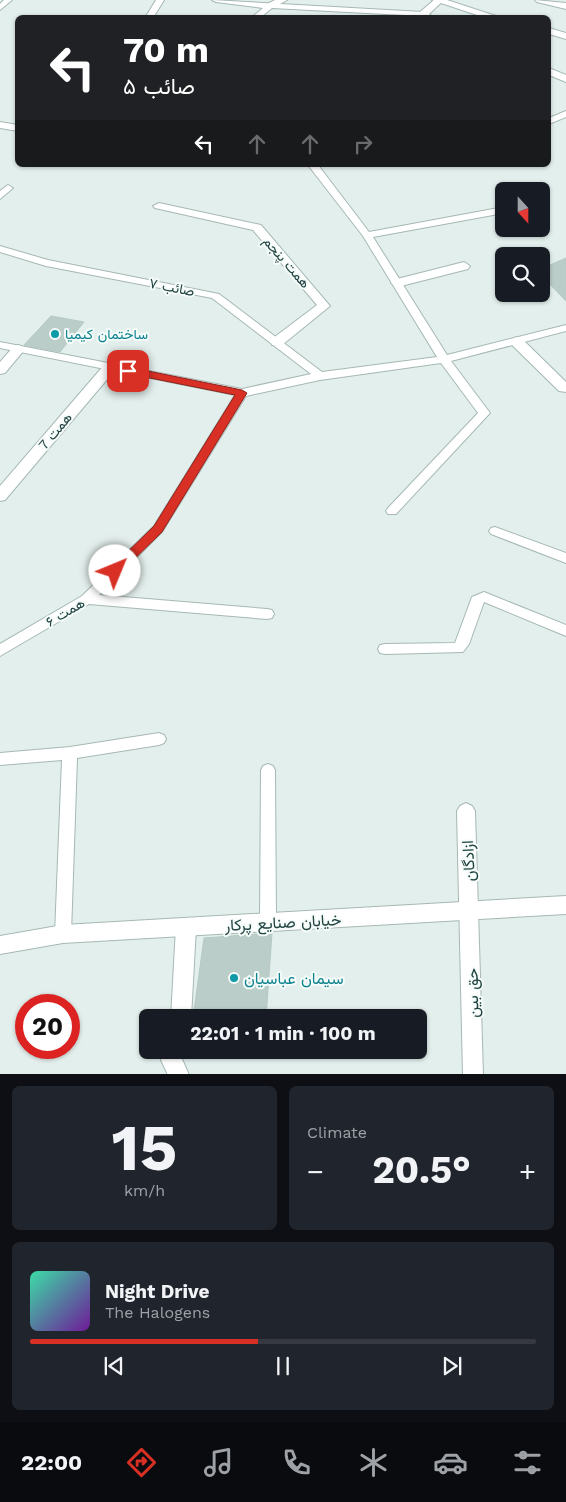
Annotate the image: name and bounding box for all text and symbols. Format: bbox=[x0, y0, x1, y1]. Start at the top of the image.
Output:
text: 70 m bbox=[123, 29, 209, 71]
icon: left bbox=[40, 35, 105, 100]
text: صائب ۵ bbox=[123, 74, 195, 99]
icon: left bbox=[190, 130, 218, 158]
icon: ahead bbox=[243, 130, 271, 158]
icon: ahead bbox=[296, 130, 324, 158]
icon: right bbox=[349, 130, 377, 158]
north arrow bbox=[495, 182, 550, 238]
map controls bbox=[495, 182, 550, 302]
street label: همت پنجم bbox=[259, 233, 314, 293]
button: search bbox=[495, 247, 550, 302]
street label: صائب ۷ bbox=[148, 275, 196, 300]
place label: ساختمان کیمیا bbox=[65, 326, 148, 343]
marker: ساختمان کیمیا bbox=[49, 328, 61, 340]
pin bbox=[107, 350, 149, 392]
icon: arrive bbox=[114, 357, 142, 385]
street label: همت 7 bbox=[35, 409, 75, 453]
position arrow bbox=[88, 544, 140, 596]
street label: همت ۶ bbox=[43, 594, 88, 630]
street label: ازادگان bbox=[458, 840, 480, 882]
street label: خیابان صنایع پرکار bbox=[223, 910, 342, 937]
street label: حق بین bbox=[463, 968, 483, 1018]
place label: سیمان عباسیان bbox=[244, 969, 344, 988]
marker: سیمان عباسیان bbox=[228, 972, 240, 984]
speed limit sign: 20 bbox=[15, 994, 80, 1059]
text: 22:01 · 1 min · 100 m bbox=[190, 1022, 376, 1045]
text: 15 bbox=[112, 1110, 177, 1186]
text: Climate bbox=[307, 1123, 367, 1142]
text: 20.5° bbox=[372, 1148, 471, 1192]
text: − bbox=[307, 1155, 324, 1188]
text: + bbox=[519, 1155, 536, 1188]
text: km/h bbox=[124, 1181, 165, 1200]
text: Night Drive bbox=[105, 1280, 210, 1303]
text: The Halogens bbox=[105, 1303, 210, 1322]
icon: previous bbox=[100, 1352, 128, 1380]
icon: pause bbox=[269, 1352, 297, 1380]
icon: next bbox=[438, 1352, 466, 1380]
icon: directions bbox=[124, 1445, 159, 1480]
icon: music bbox=[201, 1445, 236, 1480]
icon: phone bbox=[279, 1445, 314, 1480]
icon: climate bbox=[356, 1445, 391, 1480]
icon: car bbox=[433, 1445, 468, 1480]
icon: filters bbox=[510, 1445, 545, 1480]
text: 22:00 bbox=[21, 1450, 82, 1475]

